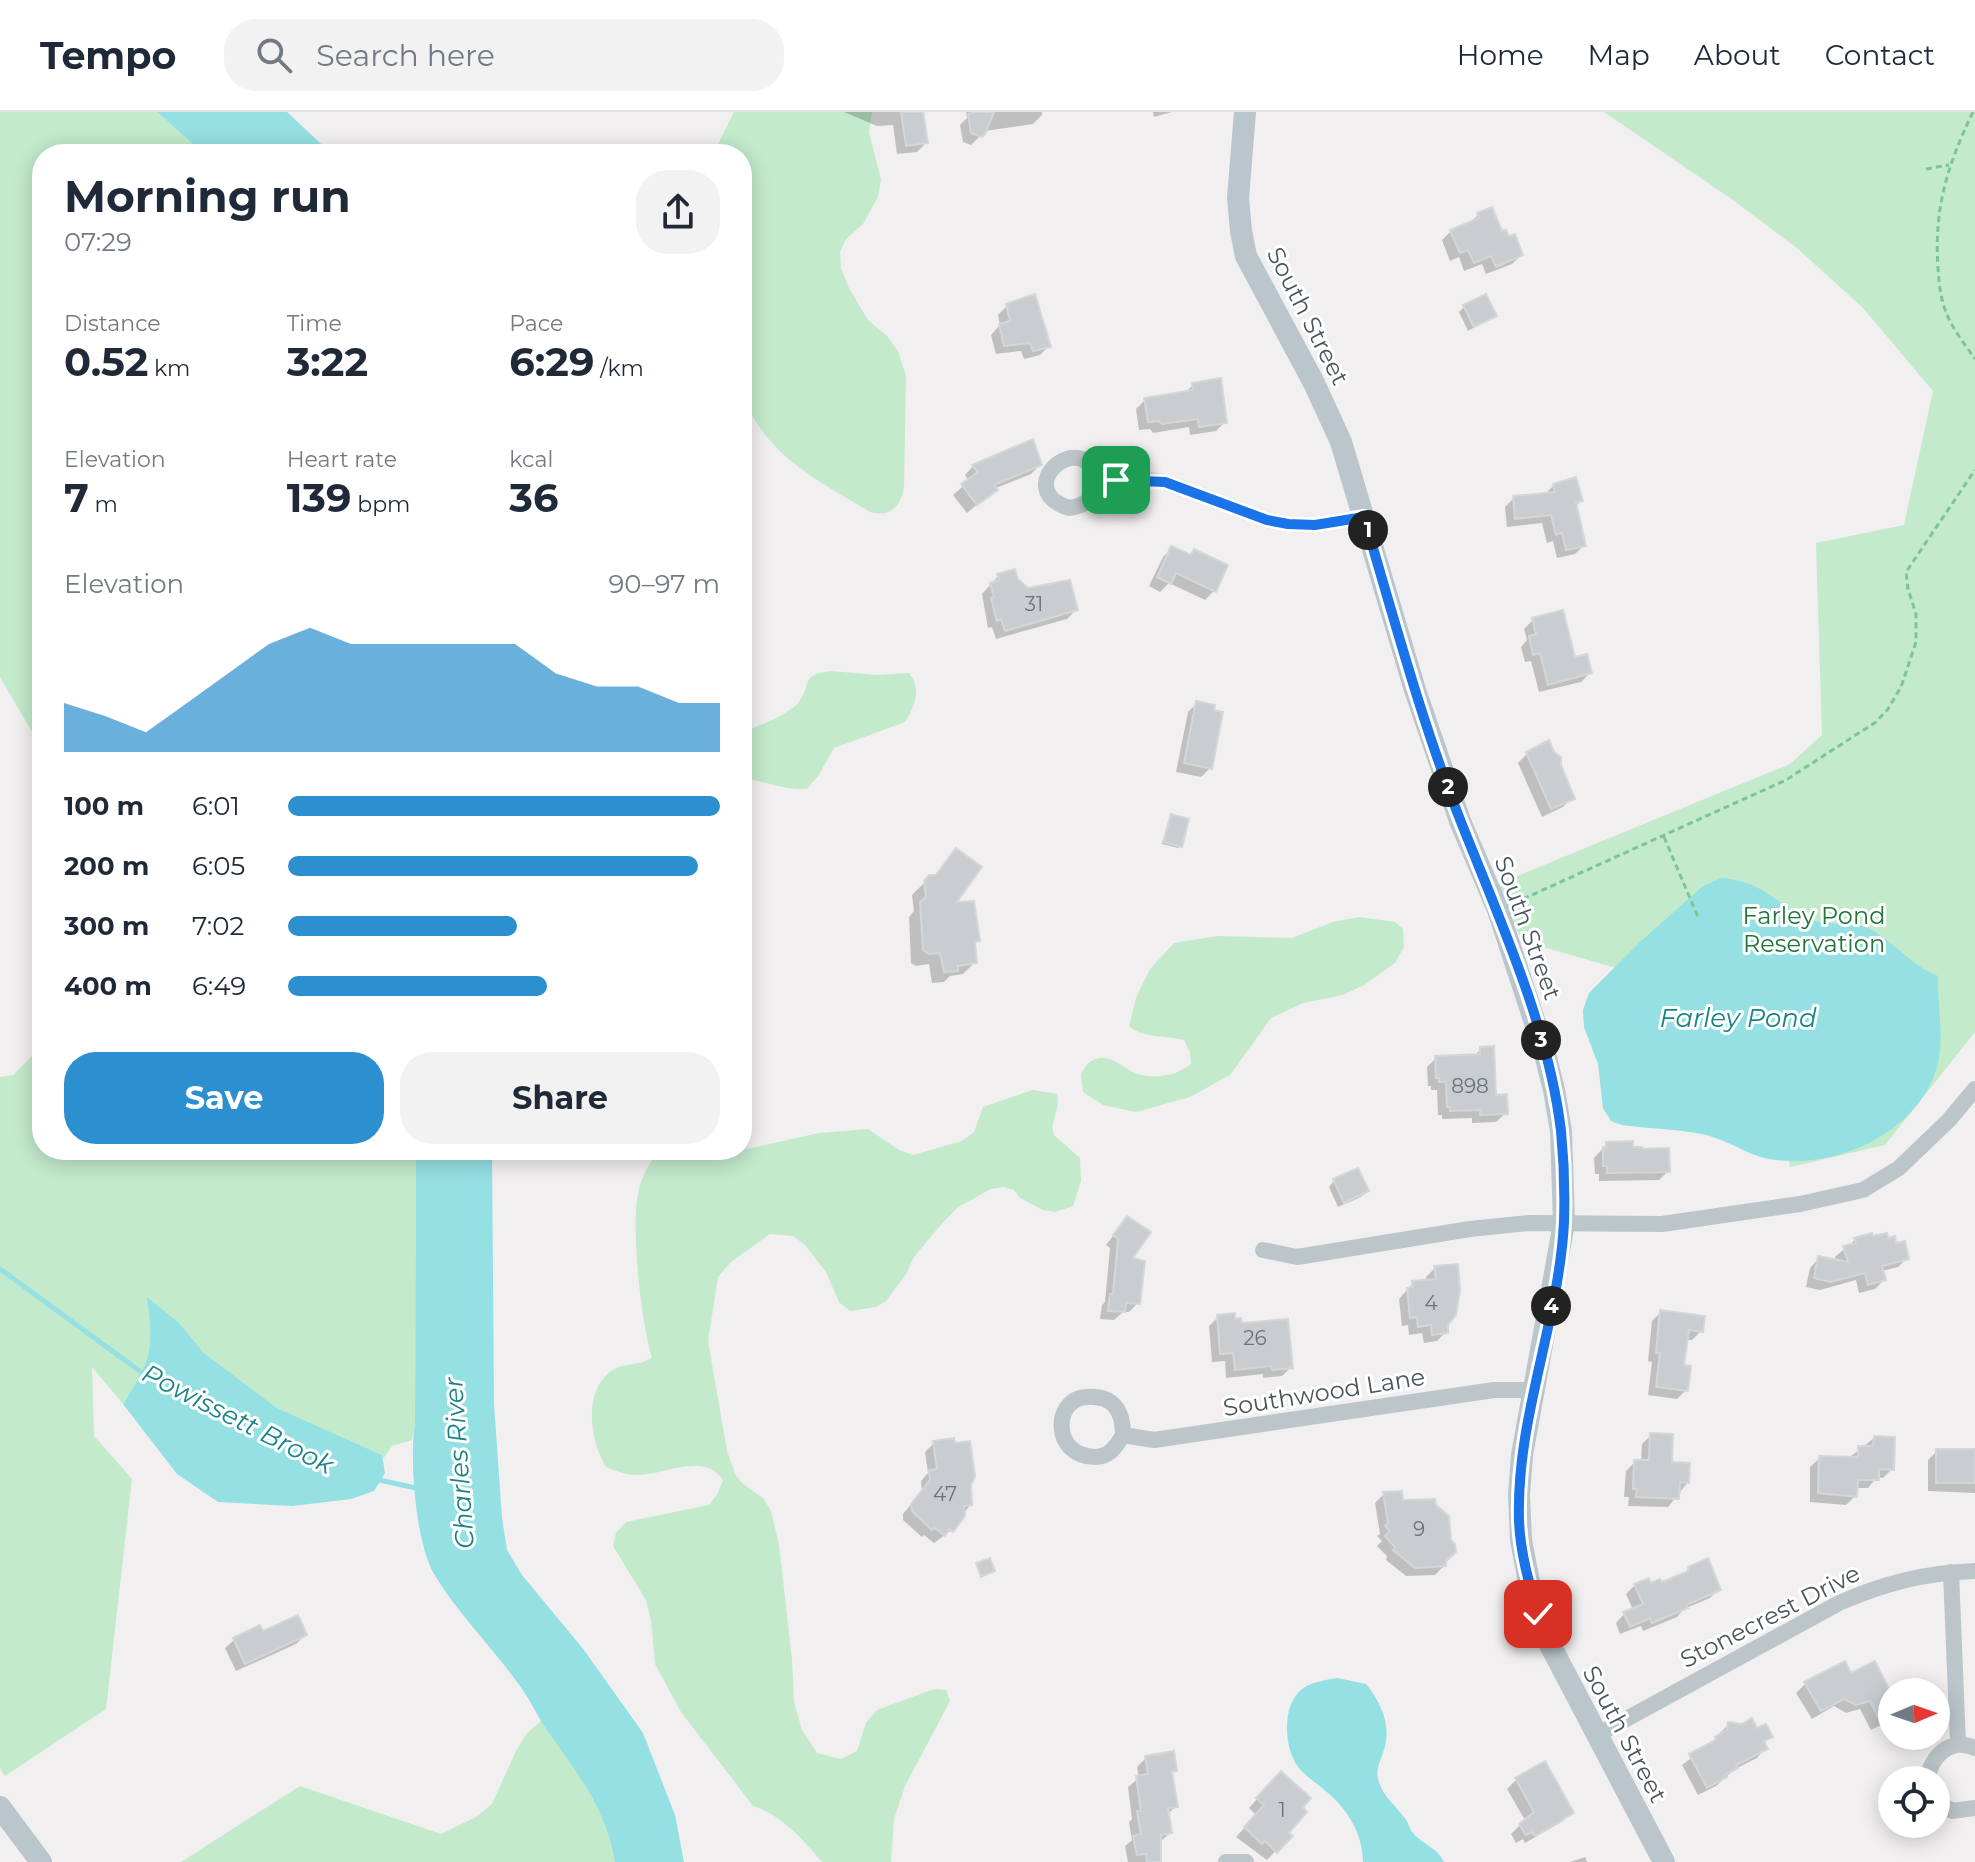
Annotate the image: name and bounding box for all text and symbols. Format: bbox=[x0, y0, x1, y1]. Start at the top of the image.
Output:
search box bbox=[224, 19, 784, 91]
text: Tempo bbox=[40, 32, 176, 79]
icon: search bbox=[252, 33, 296, 77]
text: Search here bbox=[316, 37, 495, 74]
text: Home bbox=[1457, 38, 1544, 72]
text: Map bbox=[1588, 38, 1650, 72]
text: About bbox=[1694, 38, 1781, 72]
text: Contact bbox=[1825, 38, 1935, 72]
text: Morning run bbox=[64, 169, 351, 223]
button: share bbox=[636, 170, 720, 254]
text: 07:29 bbox=[64, 226, 132, 258]
street label: South Street bbox=[1261, 242, 1355, 390]
text: Distance bbox=[64, 310, 161, 337]
text: Time bbox=[287, 310, 342, 337]
text: Pace bbox=[509, 310, 563, 337]
text: 0.52 bbox=[64, 337, 148, 386]
text: 3:22 bbox=[287, 337, 368, 386]
text: 6:29 bbox=[509, 337, 594, 386]
text: km bbox=[148, 355, 190, 382]
text: /km bbox=[594, 355, 644, 382]
text: Elevation bbox=[64, 446, 166, 473]
text: Heart rate bbox=[287, 446, 397, 473]
text: kcal bbox=[509, 446, 553, 473]
pin bbox=[1082, 446, 1150, 514]
icon: arrive bbox=[1094, 458, 1138, 502]
text: 7 bbox=[64, 473, 89, 522]
text: 139 bbox=[287, 473, 352, 522]
text: 36 bbox=[509, 473, 559, 522]
text: m bbox=[89, 491, 118, 518]
text: bpm bbox=[352, 491, 410, 518]
pin: 1 bbox=[1348, 510, 1388, 550]
text: 1 bbox=[1364, 516, 1372, 543]
text: Elevation bbox=[64, 568, 184, 600]
text: 90–97 m bbox=[608, 568, 720, 600]
house number: 31 bbox=[1025, 592, 1043, 616]
pin: 2 bbox=[1428, 767, 1468, 807]
text: 2 bbox=[1442, 773, 1454, 800]
text: 100 m bbox=[64, 790, 144, 822]
text: 6:01 bbox=[192, 790, 240, 822]
text: 200 m bbox=[64, 850, 149, 882]
text: 6:05 bbox=[192, 850, 245, 882]
street label: South Street bbox=[1489, 852, 1567, 1004]
park label: Farley Pond Reservation bbox=[1743, 901, 1885, 958]
text: 300 m bbox=[64, 910, 149, 942]
text: 7:02 bbox=[192, 910, 244, 942]
text: 400 m bbox=[64, 970, 152, 1002]
text: 6:49 bbox=[192, 970, 246, 1002]
water label: Farley Pond bbox=[1659, 1002, 1817, 1034]
pin: 3 bbox=[1521, 1020, 1561, 1060]
text: 3 bbox=[1534, 1026, 1548, 1053]
button: Save bbox=[64, 1052, 384, 1144]
button: Share bbox=[400, 1052, 720, 1144]
house number: 898 bbox=[1451, 1074, 1489, 1098]
pin: 4 bbox=[1531, 1286, 1571, 1326]
house number: 4 bbox=[1424, 1291, 1438, 1315]
text: 4 bbox=[1543, 1292, 1559, 1319]
house number: 26 bbox=[1243, 1326, 1267, 1350]
water label: Powissett Brook bbox=[137, 1357, 340, 1482]
street label: Southwood Lane bbox=[1221, 1362, 1427, 1422]
water label: Charles River bbox=[437, 1376, 481, 1550]
house number: 47 bbox=[933, 1482, 957, 1506]
house number: 9 bbox=[1413, 1517, 1425, 1541]
street label: Stonecrest Drive bbox=[1675, 1558, 1865, 1674]
pin bbox=[1504, 1580, 1572, 1648]
icon: check bbox=[1516, 1592, 1560, 1636]
street label: South Street bbox=[1577, 1661, 1673, 1808]
north arrow bbox=[1878, 1678, 1950, 1750]
map controls bbox=[1878, 1678, 1950, 1838]
button: locate bbox=[1878, 1766, 1950, 1838]
house number: 1 bbox=[1278, 1798, 1286, 1822]

